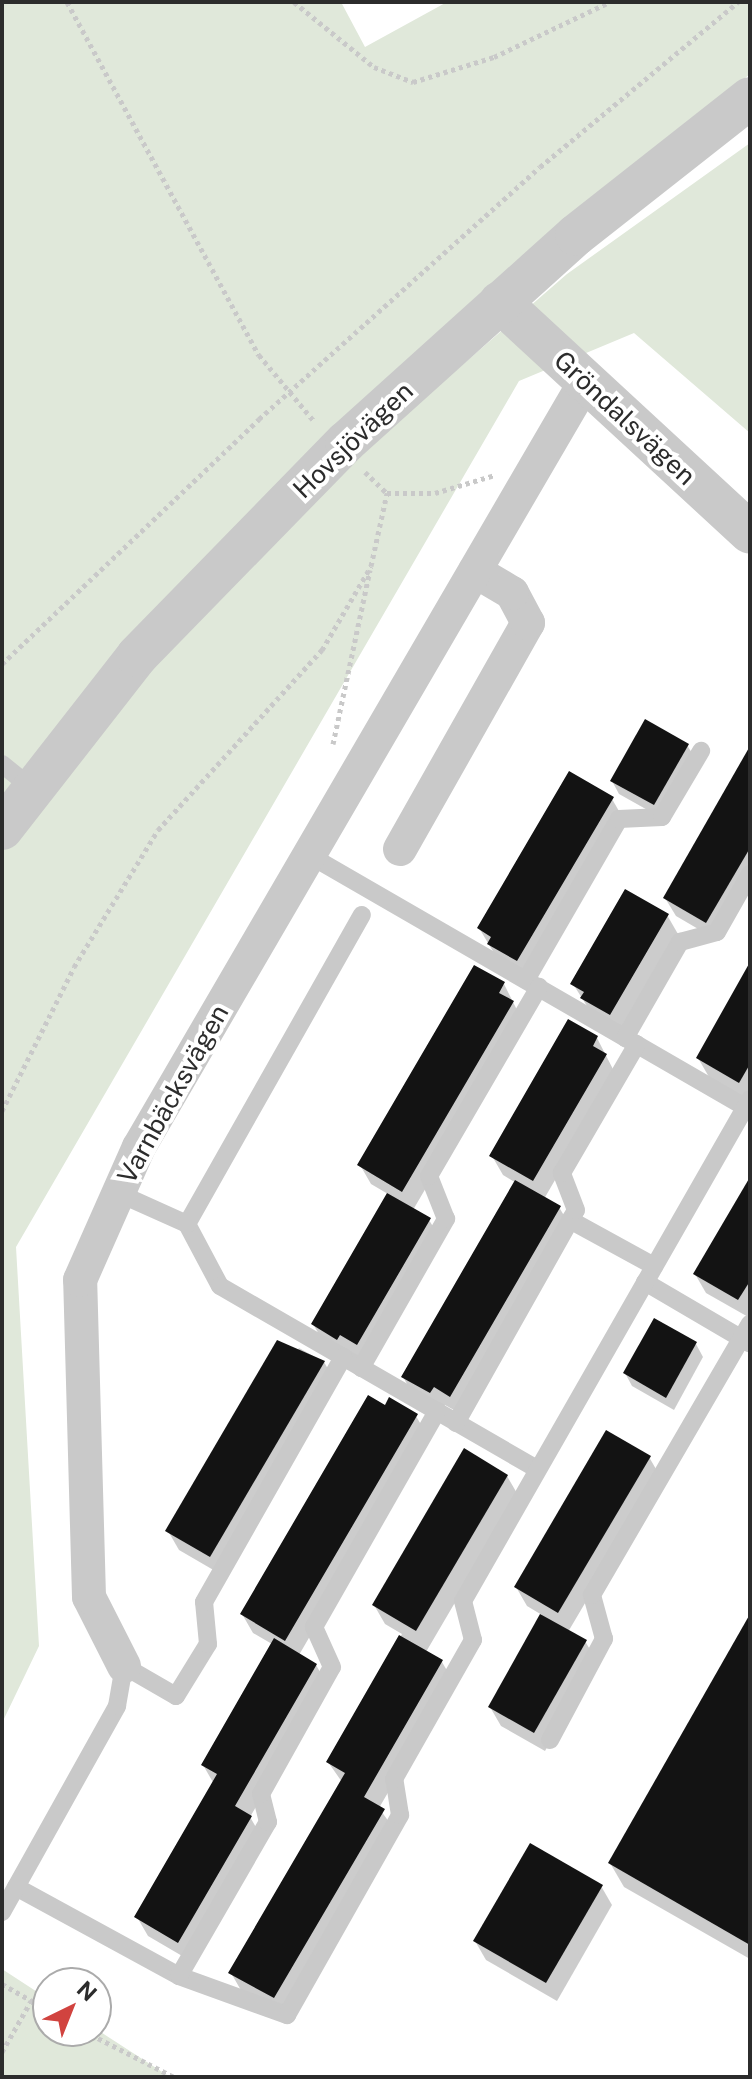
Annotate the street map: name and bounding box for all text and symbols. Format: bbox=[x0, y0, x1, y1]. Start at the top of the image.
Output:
street label: Gröndalsvägen bbox=[548, 345, 702, 491]
street label: Hovsjövägen bbox=[287, 375, 419, 505]
street label: Varnbäcksvägen bbox=[111, 999, 235, 1189]
north arrow bbox=[32, 1967, 112, 2047]
text: N bbox=[72, 1976, 102, 2006]

